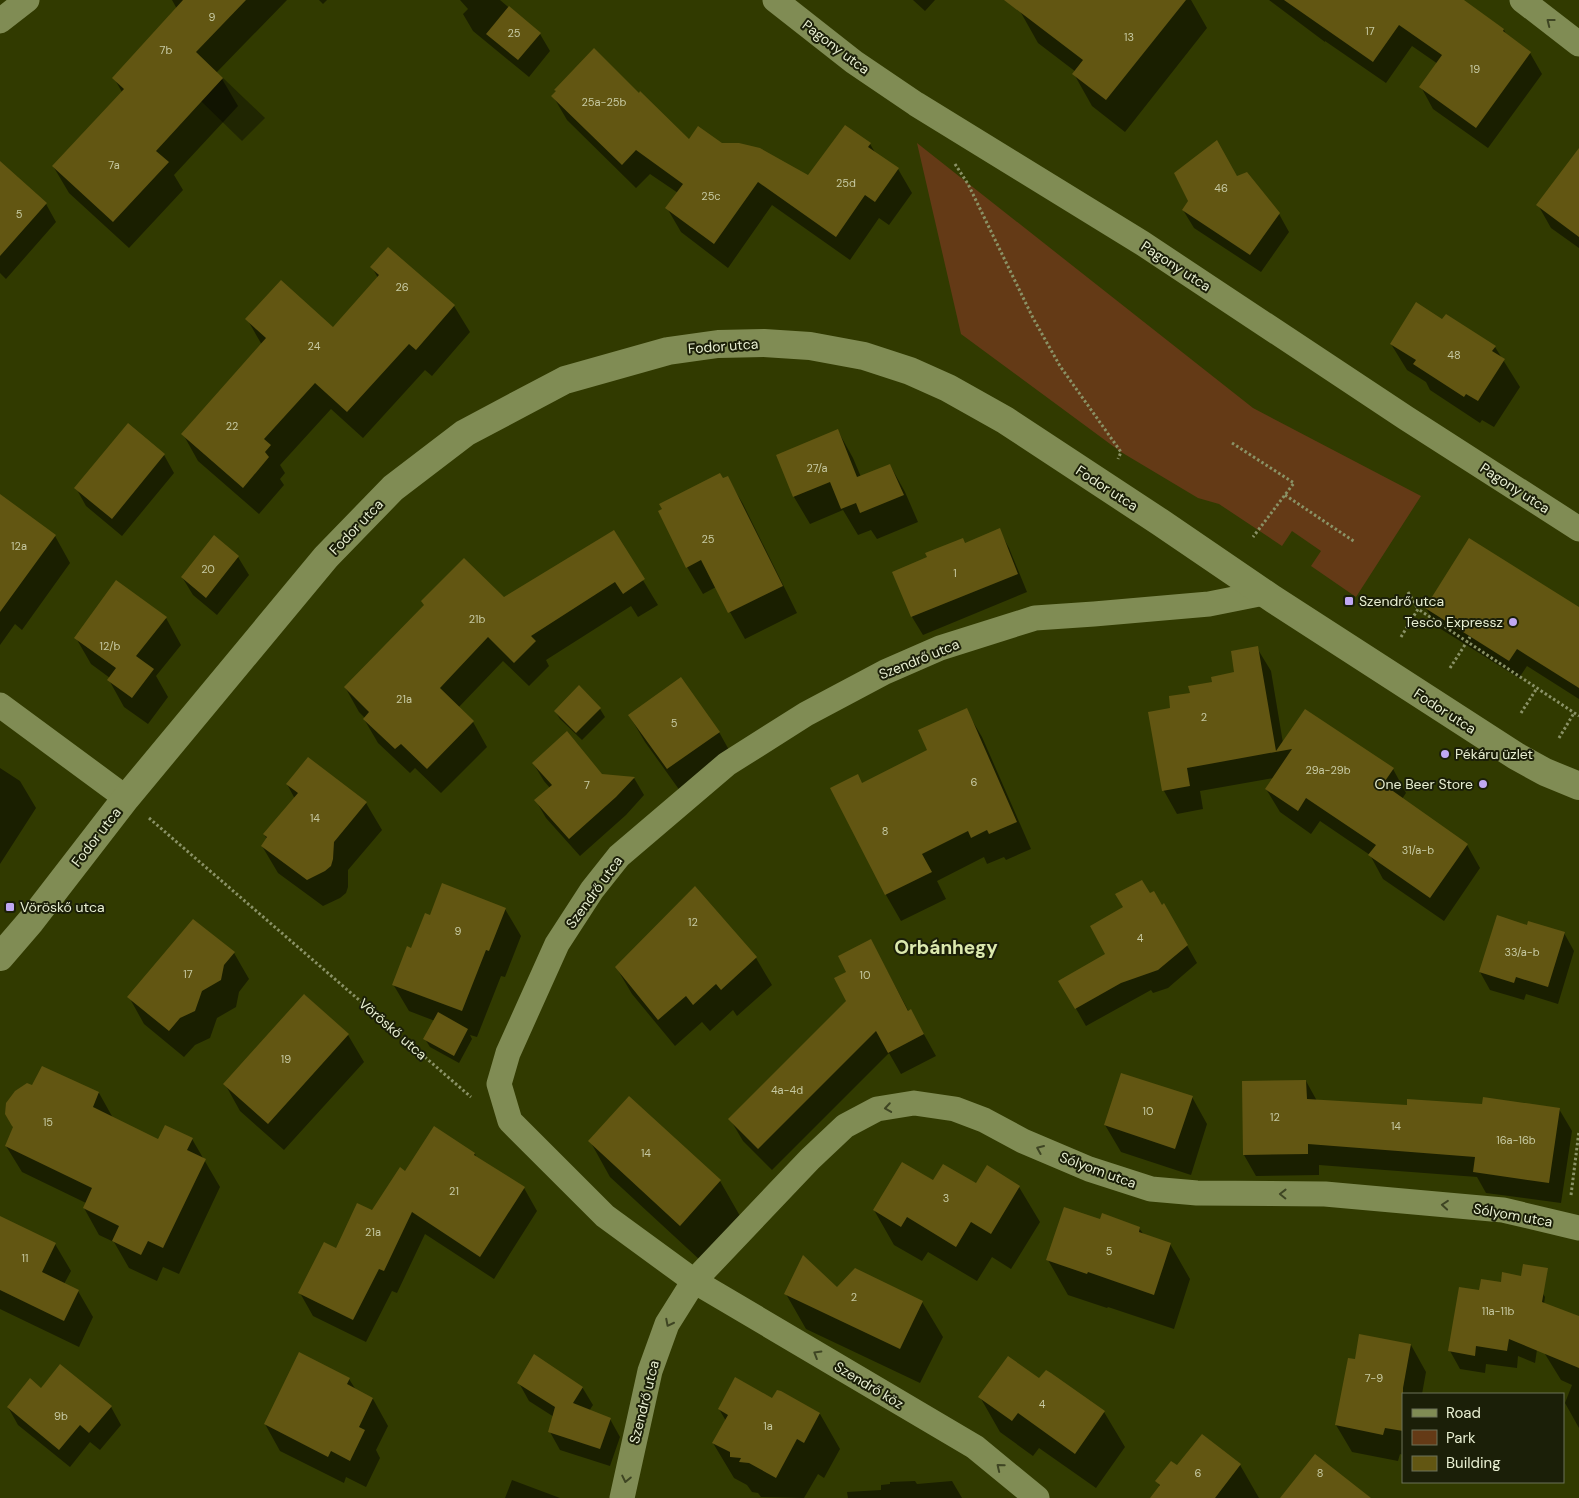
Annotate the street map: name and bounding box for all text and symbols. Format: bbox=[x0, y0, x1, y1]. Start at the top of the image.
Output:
house number: 9 bbox=[209, 10, 216, 24]
street label: Pagony utca bbox=[799, 16, 873, 78]
one-way arrow bbox=[1546, 19, 1556, 28]
house number: 17 bbox=[1365, 24, 1375, 38]
house number: 25 bbox=[507, 26, 521, 40]
house number: 13 bbox=[1124, 30, 1134, 44]
house number: 7b bbox=[160, 43, 172, 57]
house number: 19 bbox=[1470, 62, 1480, 76]
house number: 25a-25b bbox=[582, 95, 627, 109]
house number: 7a bbox=[108, 158, 120, 172]
house number: 25d bbox=[836, 176, 856, 190]
house number: 46 bbox=[1214, 181, 1228, 195]
house number: 25c bbox=[701, 189, 721, 203]
house number: 5 bbox=[16, 207, 23, 221]
street label: Pagony utca bbox=[1138, 237, 1214, 295]
house number: 26 bbox=[395, 280, 409, 294]
street label: Fodor utca bbox=[687, 335, 759, 357]
house number: 24 bbox=[308, 339, 321, 353]
house number: 48 bbox=[1447, 348, 1461, 362]
house number: 22 bbox=[226, 419, 238, 433]
street label: Pagony utca bbox=[1477, 459, 1553, 517]
house number: 27/a bbox=[807, 461, 827, 475]
street label: Fodor utca bbox=[1073, 461, 1141, 515]
street label: Fodor utca bbox=[325, 495, 387, 559]
house number: 25 bbox=[701, 532, 715, 546]
house number: 12a bbox=[11, 539, 27, 553]
house number: 20 bbox=[201, 562, 215, 576]
house number: 1 bbox=[953, 566, 957, 580]
place label: Szendrő utca bbox=[1359, 592, 1444, 610]
marker: Szendrő utca bbox=[1343, 595, 1355, 607]
house number: 21b bbox=[469, 612, 485, 626]
place label: Tesco Expressz bbox=[1404, 613, 1503, 631]
marker: Tesco Expressz bbox=[1507, 616, 1519, 628]
street label: Szendrő utca bbox=[876, 635, 962, 683]
house number: 12/b bbox=[100, 639, 121, 653]
street label: Fodor utca bbox=[1411, 684, 1479, 738]
house number: 21a bbox=[396, 692, 412, 706]
house number: 2 bbox=[1201, 710, 1207, 724]
house number: 5 bbox=[671, 716, 678, 730]
place label: Pékáru üzlet bbox=[1455, 745, 1533, 763]
marker: Pékáru üzlet bbox=[1439, 748, 1451, 760]
house number: 29a-29b bbox=[1305, 763, 1351, 777]
house number: 6 bbox=[971, 775, 978, 789]
place label: One Beer Store bbox=[1375, 775, 1473, 793]
house number: 7 bbox=[584, 778, 590, 792]
marker: One Beer Store bbox=[1477, 778, 1489, 790]
street label: Fodor utca bbox=[67, 804, 125, 870]
house number: 14 bbox=[310, 811, 320, 825]
house number: 8 bbox=[882, 824, 888, 838]
house number: 31/a-b bbox=[1402, 843, 1434, 857]
street label: Szendrő utca bbox=[562, 852, 626, 932]
place label: Vöröskő utca bbox=[20, 898, 105, 916]
marker: Vöröskő utca bbox=[4, 901, 16, 913]
house number: 12 bbox=[688, 915, 698, 929]
house number: 9 bbox=[455, 924, 462, 938]
house number: 4 bbox=[1137, 931, 1144, 945]
district label: Orbánhegy bbox=[894, 935, 998, 960]
house number: 33/a-b bbox=[1504, 945, 1540, 959]
house number: 17 bbox=[183, 967, 193, 981]
house number: 10 bbox=[860, 968, 870, 982]
street label: Vöröskő utca bbox=[355, 994, 431, 1064]
house number: 19 bbox=[281, 1052, 291, 1066]
house number: 4a-4d bbox=[771, 1083, 803, 1097]
one-way arrow bbox=[883, 1102, 892, 1112]
house number: 10 bbox=[1143, 1104, 1153, 1118]
house number: 12 bbox=[1270, 1110, 1280, 1124]
house number: 15 bbox=[43, 1115, 53, 1129]
house number: 14 bbox=[1391, 1119, 1401, 1133]
house number: 16a-16b bbox=[1496, 1133, 1536, 1147]
one-way arrow bbox=[1036, 1144, 1045, 1155]
house number: 14 bbox=[641, 1146, 651, 1160]
street label: Sólyom utca bbox=[1057, 1148, 1139, 1192]
house number: 21 bbox=[449, 1184, 459, 1198]
one-way arrow bbox=[1279, 1189, 1286, 1199]
house number: 3 bbox=[943, 1191, 949, 1205]
street label: Sólyom utca bbox=[1472, 1199, 1554, 1231]
one-way arrow bbox=[1441, 1200, 1449, 1211]
house number: 21a bbox=[365, 1225, 381, 1239]
house number: 5 bbox=[1106, 1244, 1113, 1258]
house number: 11 bbox=[22, 1251, 28, 1265]
house number: 2 bbox=[851, 1290, 857, 1304]
house number: 11a-11b bbox=[1482, 1304, 1514, 1318]
one-way arrow bbox=[665, 1318, 675, 1327]
one-way arrow bbox=[814, 1350, 823, 1360]
street label: Szendrő köz bbox=[831, 1357, 907, 1413]
street label: Szendrő utca bbox=[625, 1358, 663, 1446]
house number: 7-9 bbox=[1365, 1371, 1383, 1385]
legend bbox=[1402, 1393, 1564, 1483]
house number: 4 bbox=[1039, 1397, 1046, 1411]
text: Road bbox=[1446, 1403, 1481, 1423]
house number: 9b bbox=[54, 1409, 68, 1423]
house number: 1a bbox=[763, 1419, 773, 1433]
text: Park bbox=[1446, 1428, 1476, 1448]
text: Building bbox=[1446, 1453, 1501, 1473]
one-way arrow bbox=[996, 1464, 1005, 1473]
house number: 6 bbox=[1195, 1466, 1202, 1480]
house number: 8 bbox=[1317, 1466, 1323, 1480]
one-way arrow bbox=[621, 1475, 632, 1483]

